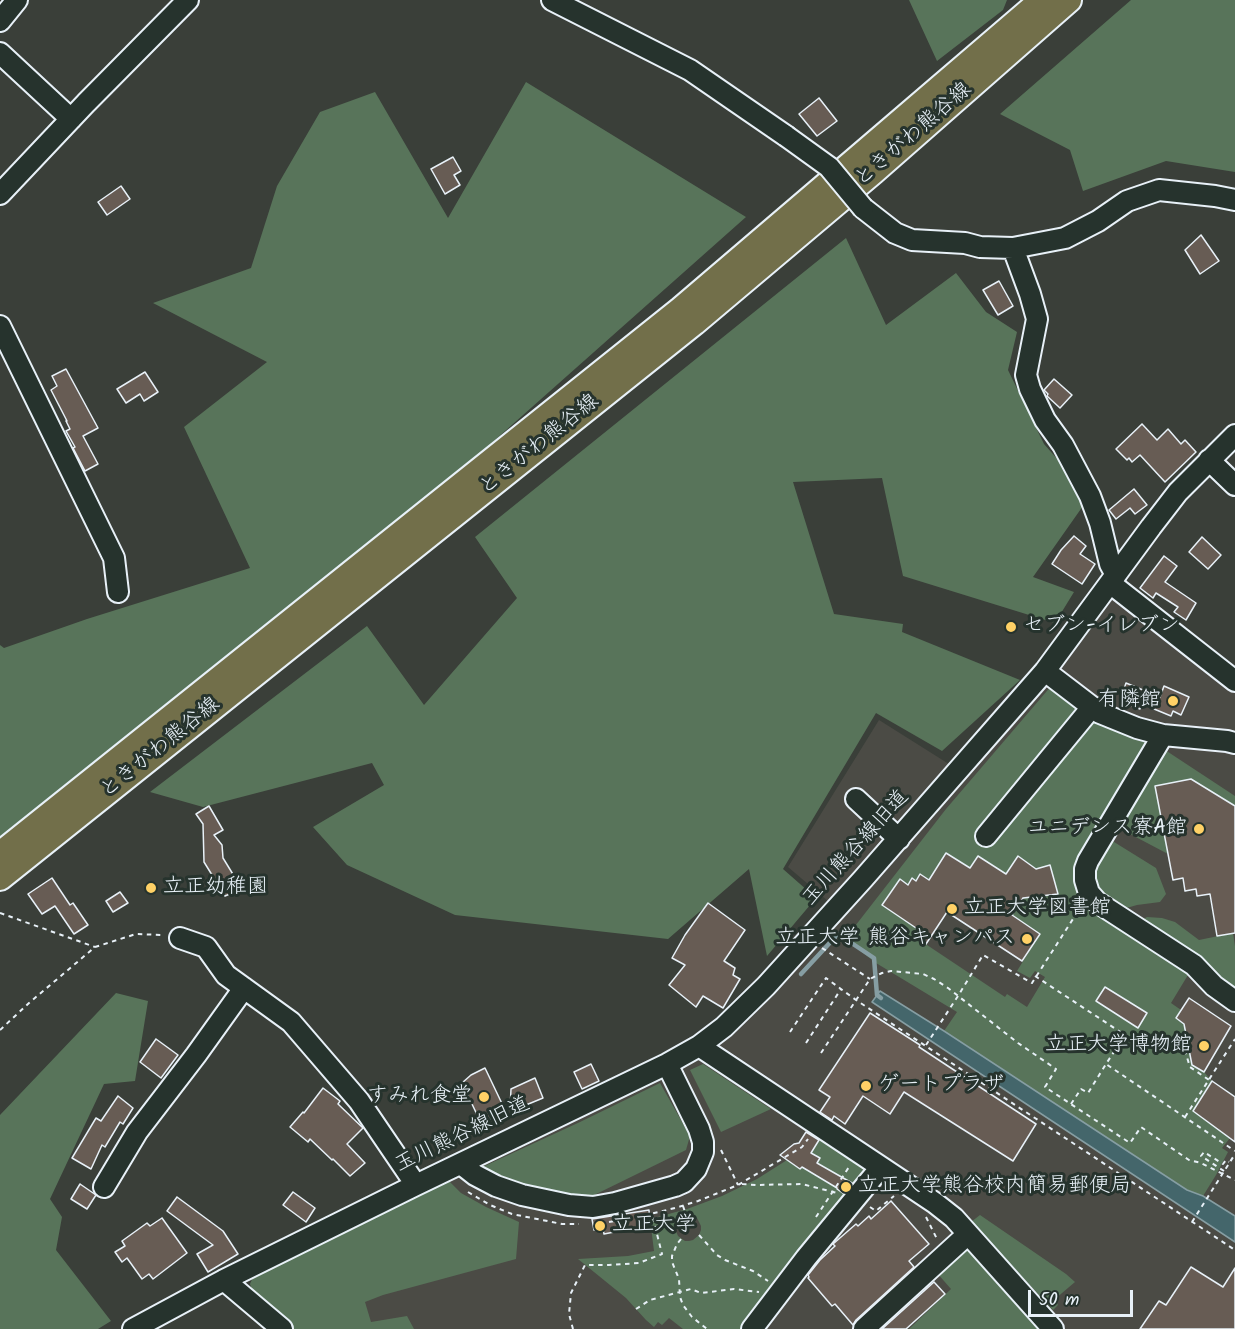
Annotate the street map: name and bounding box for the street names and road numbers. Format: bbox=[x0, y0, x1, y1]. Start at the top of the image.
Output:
street label: ときがわ熊谷線 bbox=[850, 78, 978, 194]
street label: ときがわ熊谷線 bbox=[475, 390, 605, 502]
street label: ときがわ熊谷線 bbox=[96, 693, 226, 805]
street label: 玉川熊谷線旧道 bbox=[798, 786, 916, 912]
street label: 玉川熊谷線旧道 bbox=[391, 1092, 535, 1180]

